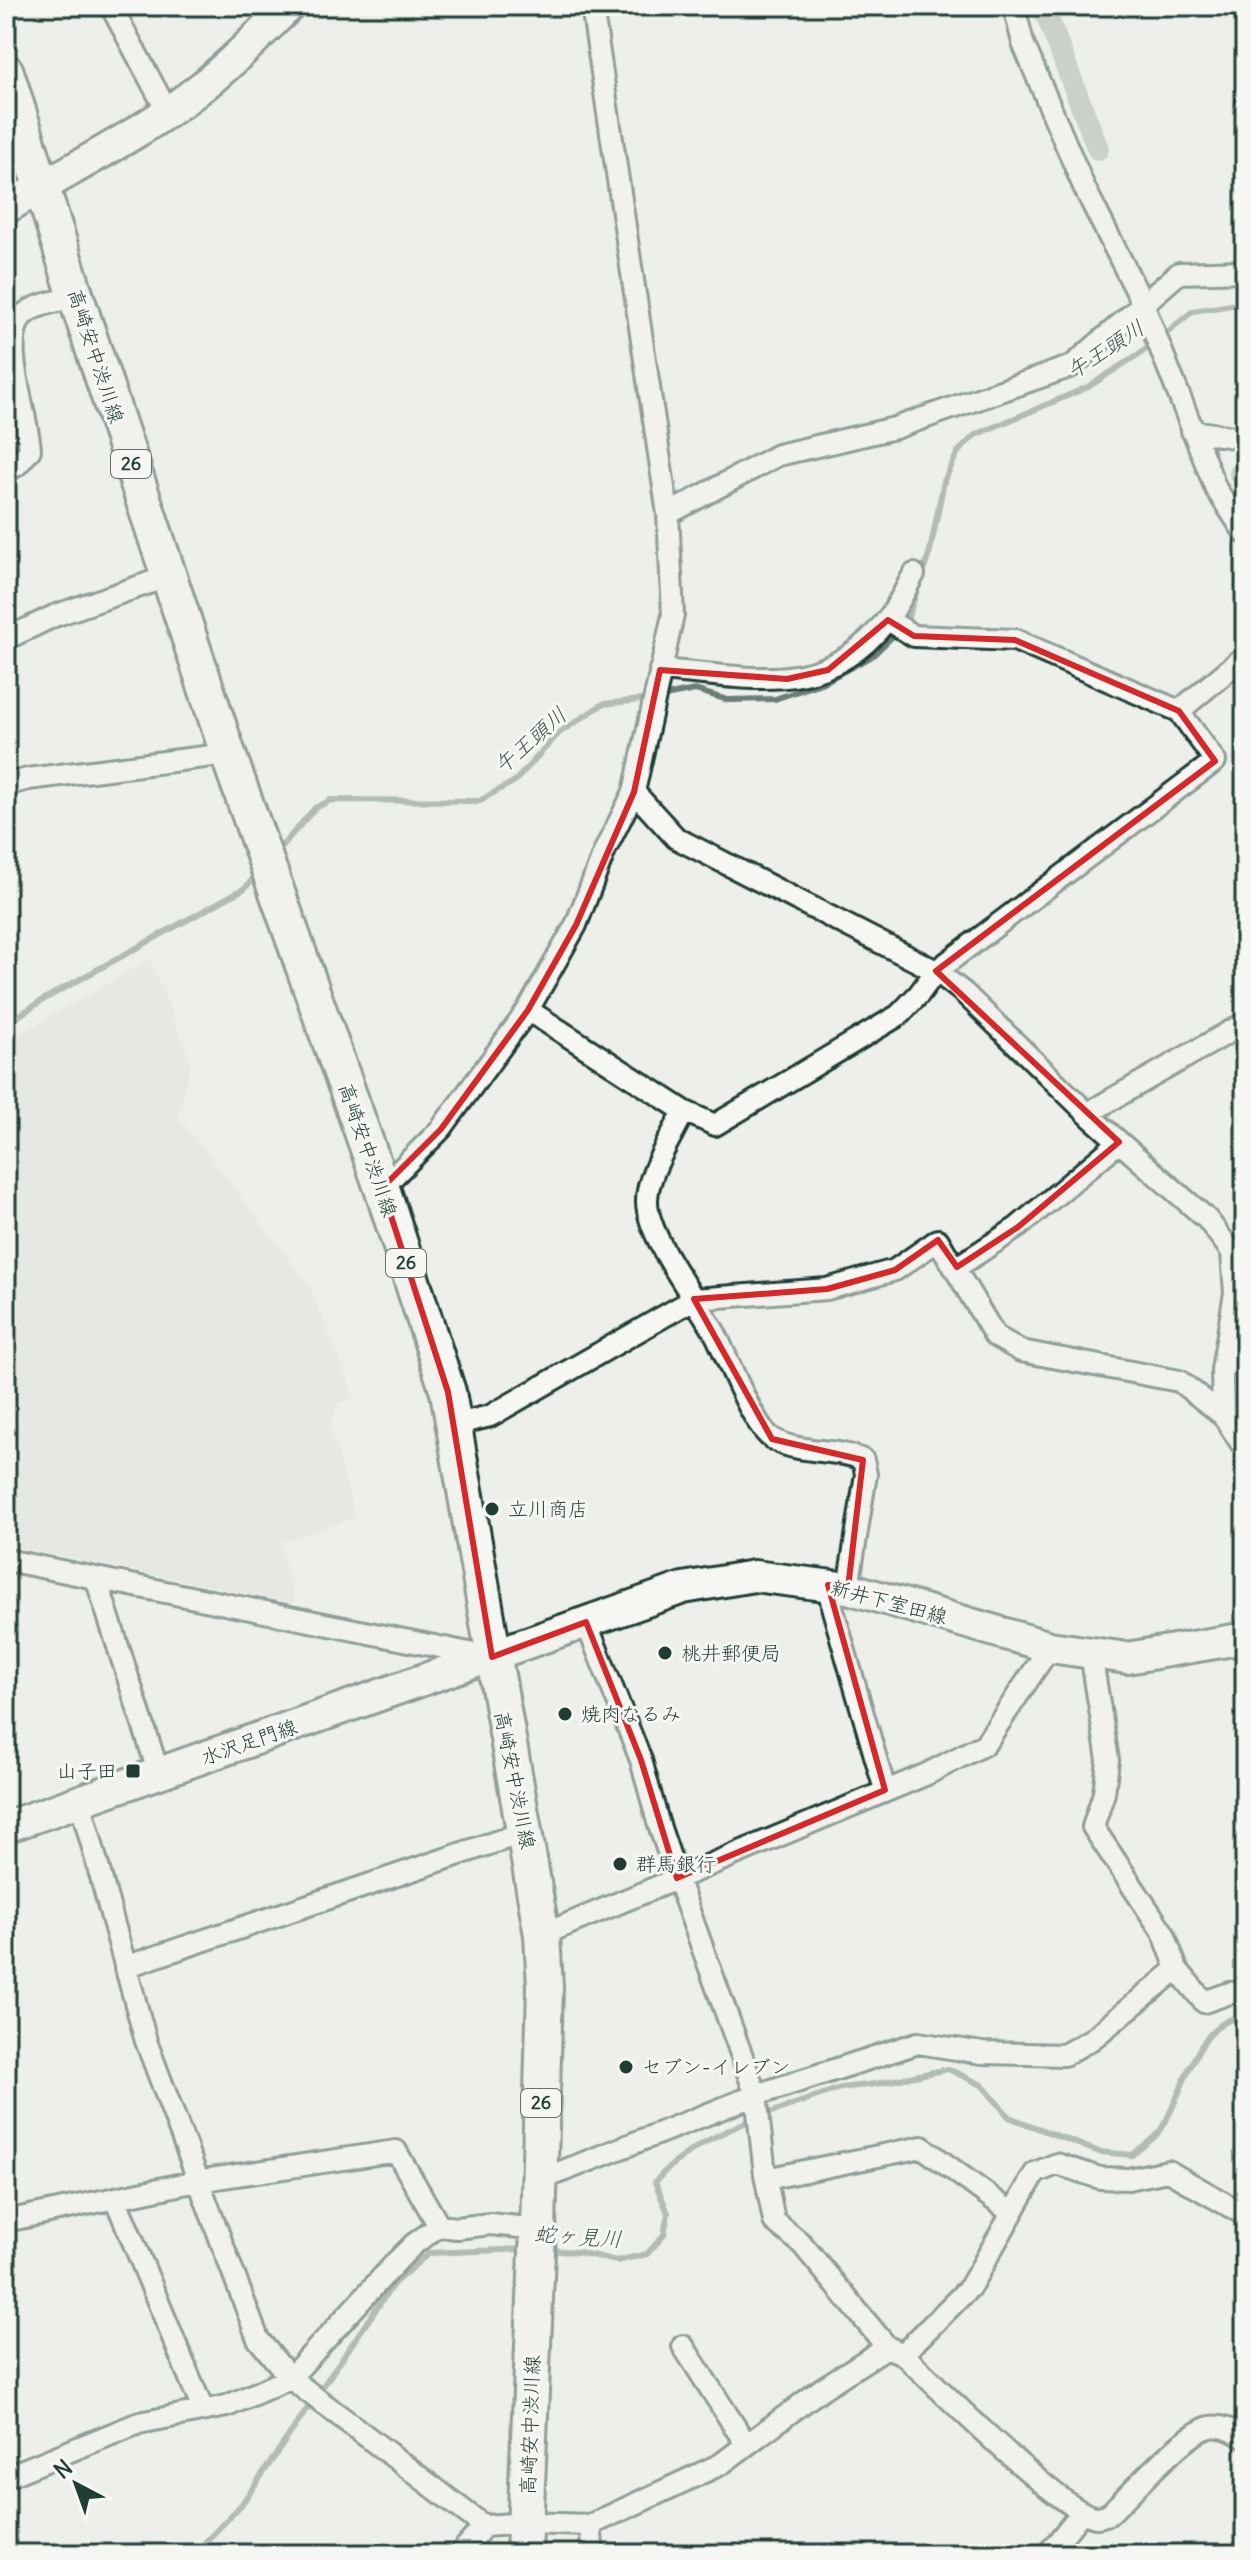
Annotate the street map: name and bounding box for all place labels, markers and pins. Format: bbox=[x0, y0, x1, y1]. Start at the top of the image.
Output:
place label: 立川商店 bbox=[508, 1496, 588, 1521]
marker: 立川商店 bbox=[483, 1500, 501, 1518]
place label: 桃井郵便局 bbox=[681, 1640, 781, 1665]
marker: 桃井郵便局 bbox=[656, 1644, 674, 1662]
place label: 焼肉なるみ bbox=[581, 1701, 681, 1726]
marker: 焼肉なるみ bbox=[556, 1705, 574, 1723]
place label: 山子田 bbox=[57, 1758, 117, 1783]
marker: 山子田 bbox=[124, 1762, 142, 1780]
place label: 群馬銀行 bbox=[636, 1851, 716, 1876]
marker: 群馬銀行 bbox=[611, 1855, 629, 1873]
place label: セブン-イレブン bbox=[642, 2054, 791, 2079]
marker: セブン-イレブン bbox=[617, 2058, 635, 2076]

